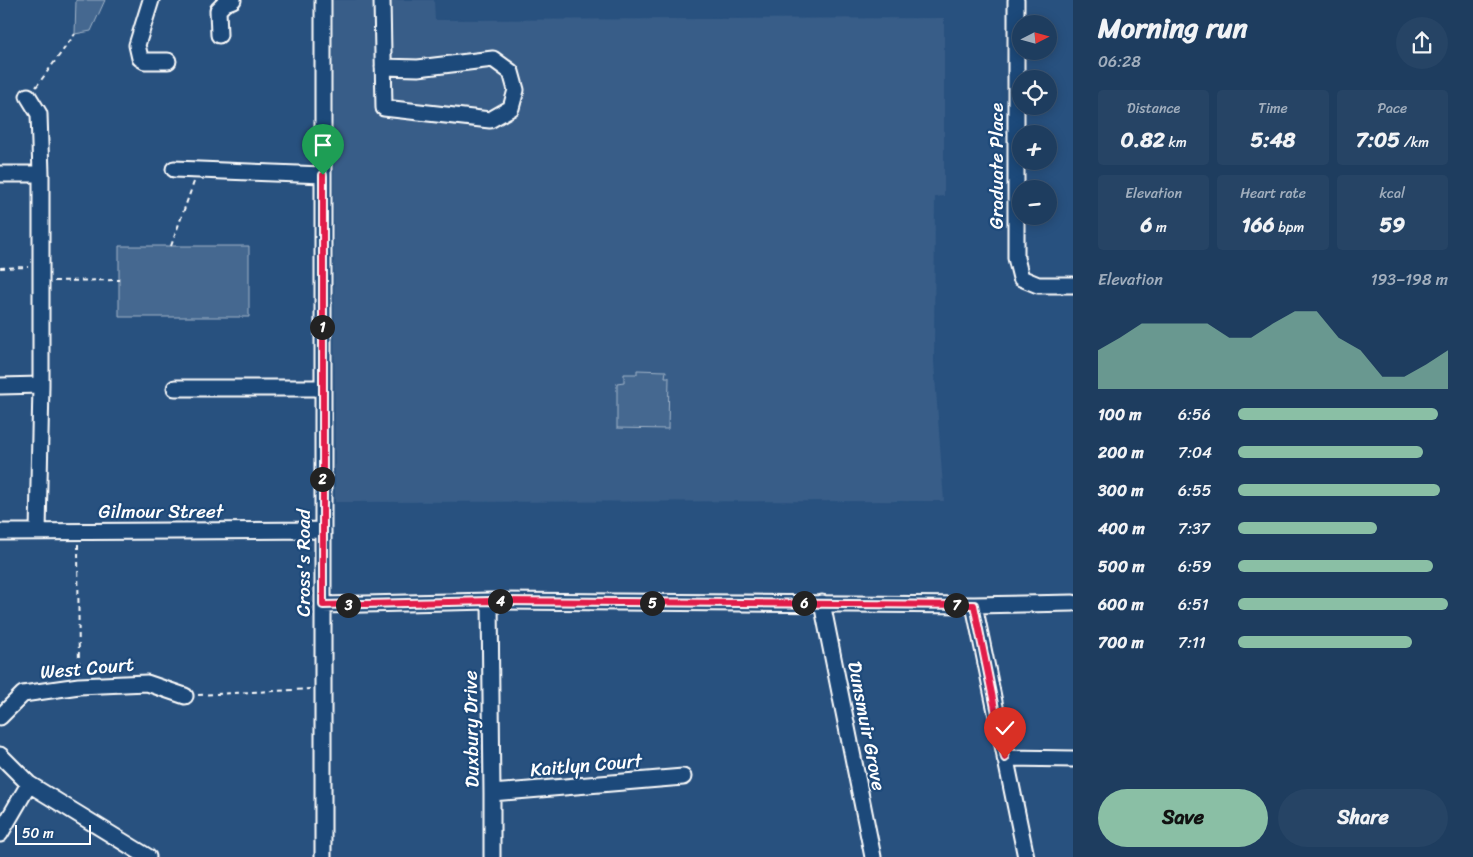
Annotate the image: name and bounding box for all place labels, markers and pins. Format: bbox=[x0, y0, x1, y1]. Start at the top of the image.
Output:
pin bbox=[302, 124, 344, 175]
pin: 1 bbox=[310, 314, 334, 340]
pin: 2 bbox=[310, 466, 334, 492]
pin: 4 bbox=[488, 588, 512, 614]
pin: 5 bbox=[640, 590, 664, 616]
pin: 6 bbox=[792, 590, 816, 616]
pin: 3 bbox=[336, 592, 360, 618]
pin: 7 bbox=[944, 592, 968, 618]
pin bbox=[984, 707, 1026, 758]

